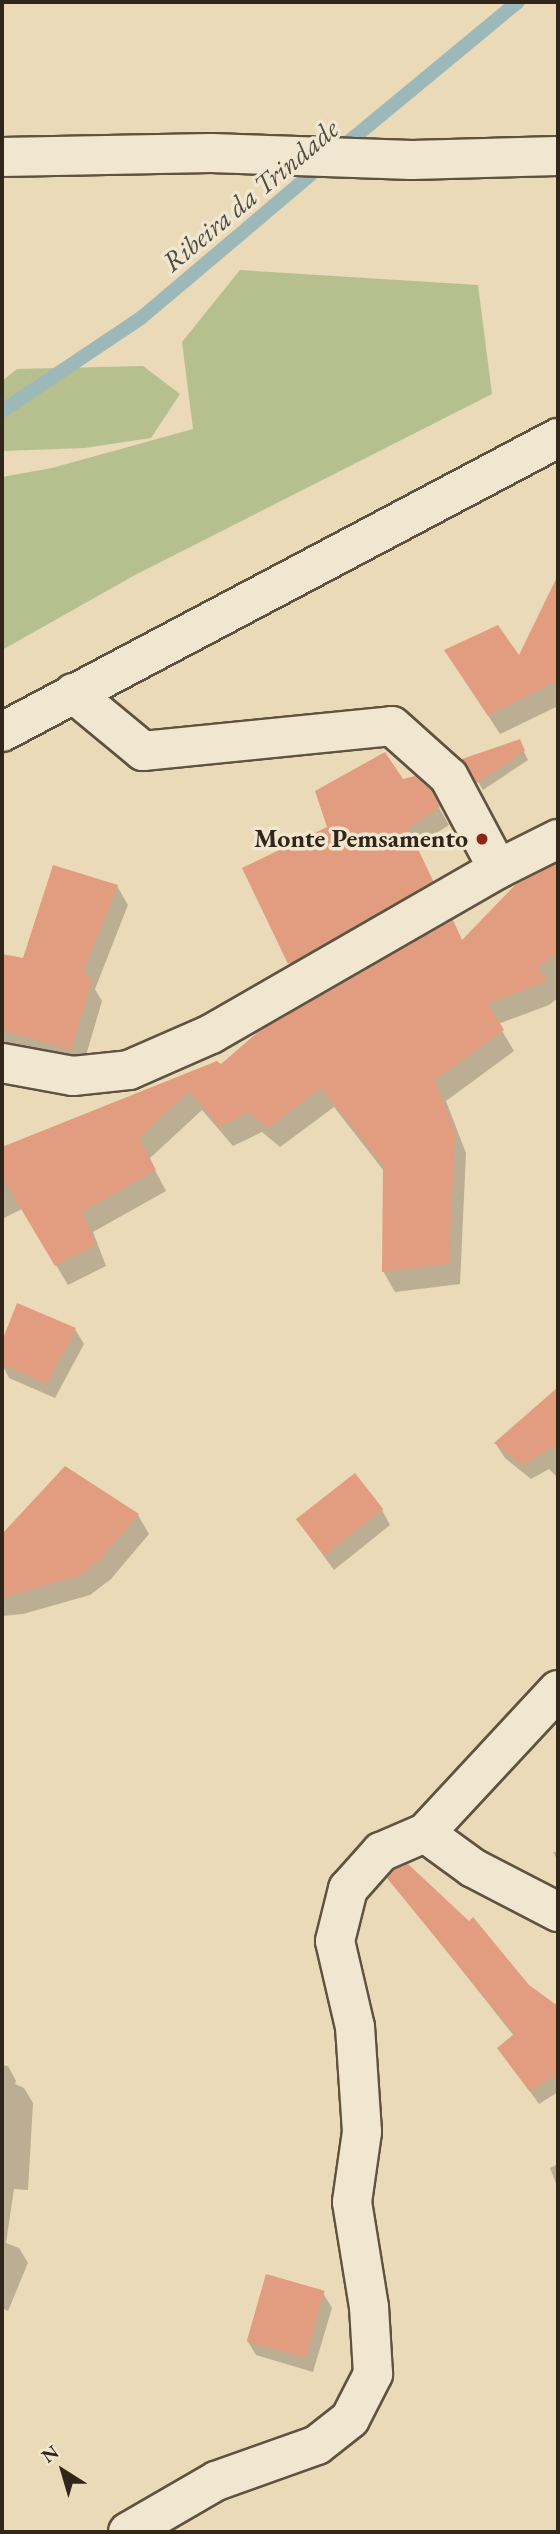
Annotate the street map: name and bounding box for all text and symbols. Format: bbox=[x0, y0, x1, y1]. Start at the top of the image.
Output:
water label: Ribeira da Trindade bbox=[155, 111, 345, 279]
place label: Monte Pemsamento bbox=[254, 823, 468, 855]
marker: Monte Pemsamento bbox=[474, 831, 490, 847]
north arrow bbox=[28, 2436, 98, 2506]
text: N bbox=[36, 2439, 64, 2468]

